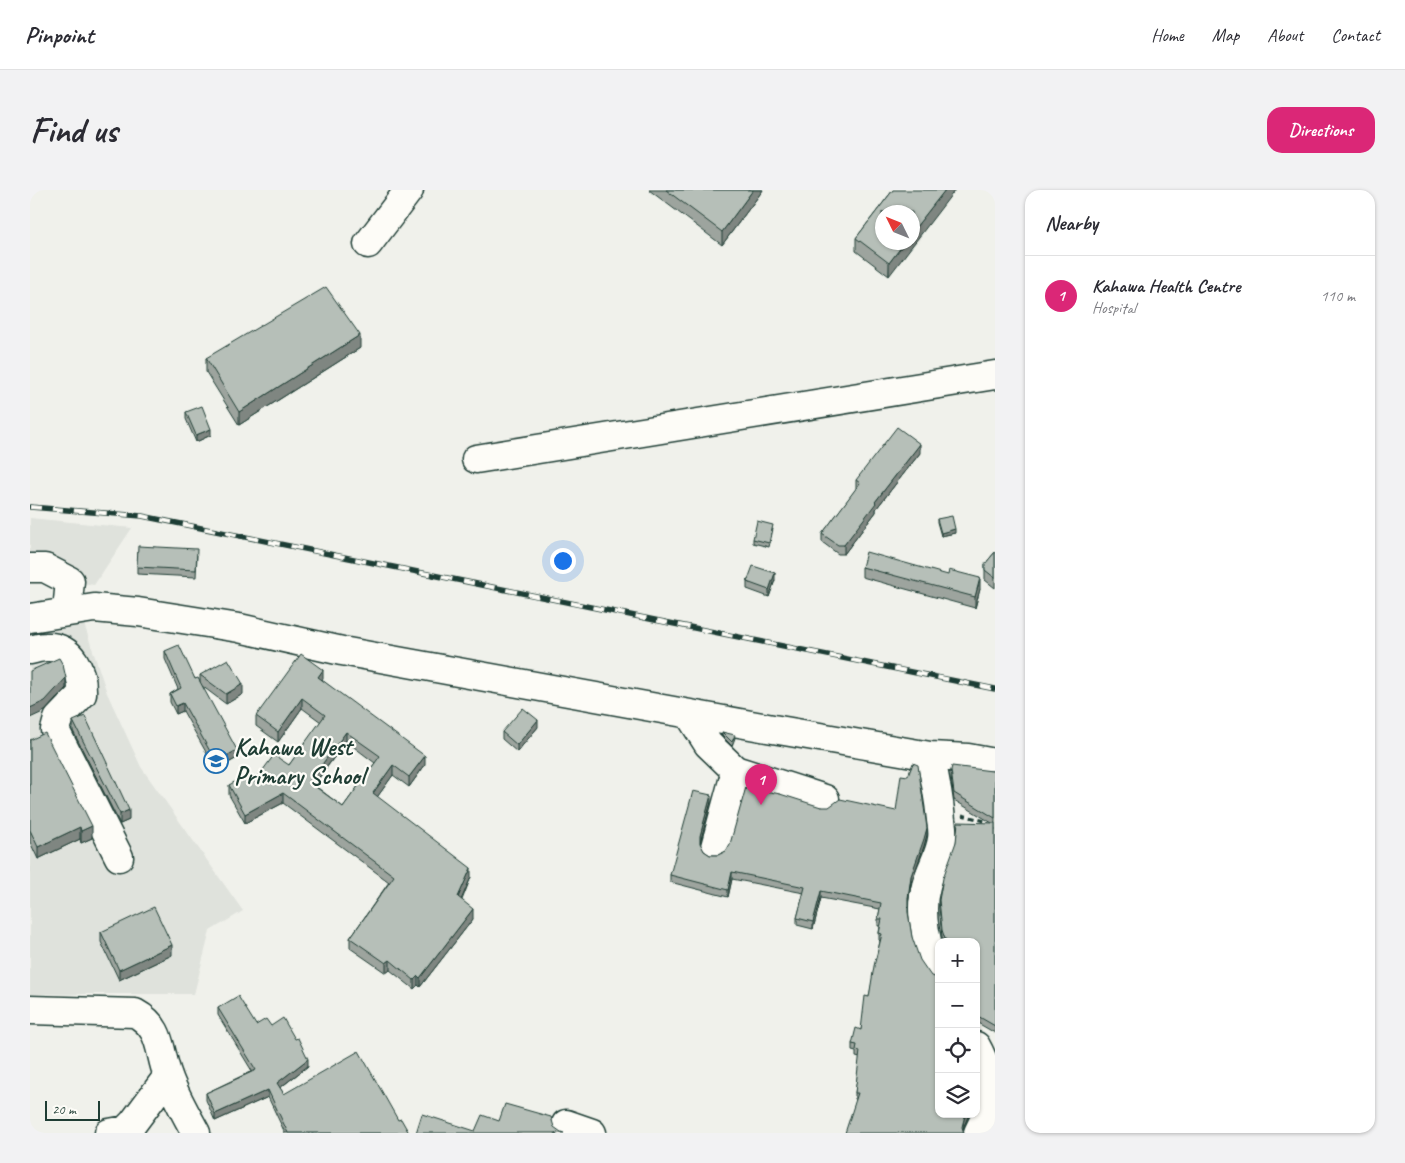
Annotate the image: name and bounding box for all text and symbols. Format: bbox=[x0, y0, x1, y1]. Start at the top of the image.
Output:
text: Pinpoint bbox=[25, 20, 94, 50]
text: Home bbox=[1151, 24, 1184, 46]
text: Map bbox=[1212, 24, 1239, 46]
text: About bbox=[1267, 24, 1303, 46]
text: Contact bbox=[1331, 24, 1380, 46]
button: Directions bbox=[1267, 107, 1375, 153]
text: Find us bbox=[30, 108, 117, 153]
north arrow bbox=[875, 205, 920, 250]
text: Nearby bbox=[1045, 210, 1098, 236]
text: Kahawa Health Centre bbox=[1092, 274, 1240, 298]
text: 1 bbox=[1057, 286, 1065, 306]
text: 110 m bbox=[1321, 286, 1355, 306]
text: Hospital bbox=[1092, 298, 1136, 318]
your location bbox=[550, 548, 576, 574]
place label: Kahawa West Primary School bbox=[234, 731, 369, 792]
school or university icon: Kahawa West Primary School bbox=[203, 748, 229, 774]
pin: 1 bbox=[745, 764, 777, 805]
map controls bbox=[935, 938, 980, 1118]
button: + bbox=[935, 938, 980, 983]
button: − bbox=[935, 983, 980, 1028]
button: locate bbox=[935, 1028, 980, 1073]
button: layers bbox=[935, 1073, 980, 1118]
scale bar bbox=[45, 1098, 100, 1121]
text: 20 m bbox=[52, 1101, 76, 1118]

